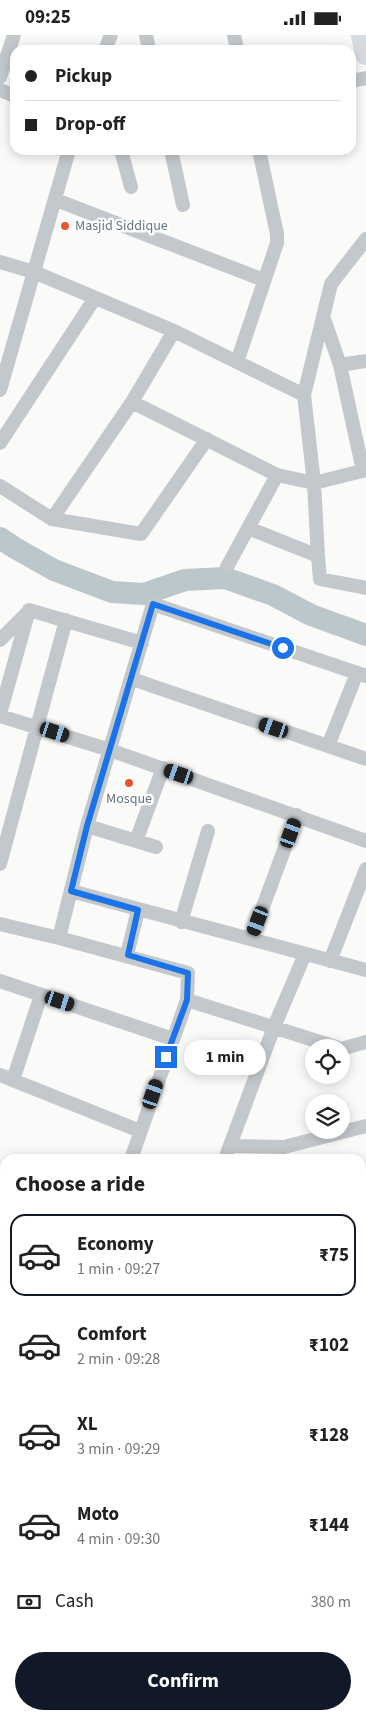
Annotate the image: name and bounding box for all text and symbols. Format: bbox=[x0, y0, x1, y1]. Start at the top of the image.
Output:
text: 09:25 bbox=[25, 4, 71, 31]
text: Pickup bbox=[55, 63, 112, 90]
text: Drop-off bbox=[55, 111, 125, 138]
place label: Masjid Siddique bbox=[75, 216, 168, 236]
marker: Masjid Siddique bbox=[59, 220, 71, 232]
route start bbox=[272, 637, 294, 659]
car bbox=[257, 716, 290, 740]
car bbox=[38, 720, 71, 744]
car bbox=[162, 762, 195, 786]
marker: Mosque bbox=[123, 777, 135, 789]
place label: Mosque bbox=[106, 789, 152, 809]
car bbox=[278, 816, 303, 850]
car bbox=[245, 904, 270, 938]
car bbox=[43, 989, 76, 1013]
callout: 1 min bbox=[184, 1039, 266, 1075]
map controls bbox=[305, 1039, 350, 1139]
button: locate bbox=[305, 1039, 350, 1084]
route end bbox=[155, 1046, 177, 1068]
text: 1 min bbox=[206, 1046, 244, 1068]
car bbox=[141, 1077, 164, 1111]
button: layers bbox=[305, 1094, 350, 1139]
text: Choose a ride bbox=[15, 1168, 145, 1200]
text: Economy bbox=[77, 1231, 154, 1258]
icon: car bbox=[17, 1233, 62, 1278]
text: ₹75 bbox=[319, 1242, 349, 1269]
text: 1 min · 09:27 bbox=[77, 1258, 160, 1280]
text: Comfort bbox=[77, 1321, 147, 1348]
icon: car bbox=[17, 1323, 62, 1368]
text: ₹102 bbox=[309, 1332, 349, 1359]
text: 2 min · 09:28 bbox=[77, 1348, 160, 1370]
text: XL bbox=[77, 1411, 98, 1438]
icon: car bbox=[17, 1413, 62, 1458]
text: ₹128 bbox=[309, 1422, 349, 1449]
text: 3 min · 09:29 bbox=[77, 1438, 160, 1460]
text: Moto bbox=[77, 1501, 119, 1528]
icon: car bbox=[17, 1503, 62, 1548]
text: ₹144 bbox=[309, 1512, 349, 1539]
text: 4 min · 09:30 bbox=[77, 1528, 160, 1550]
icon: cash bbox=[15, 1588, 43, 1616]
text: Cash bbox=[55, 1588, 94, 1615]
text: 380 m bbox=[311, 1591, 351, 1613]
button: Confirm bbox=[15, 1652, 351, 1710]

